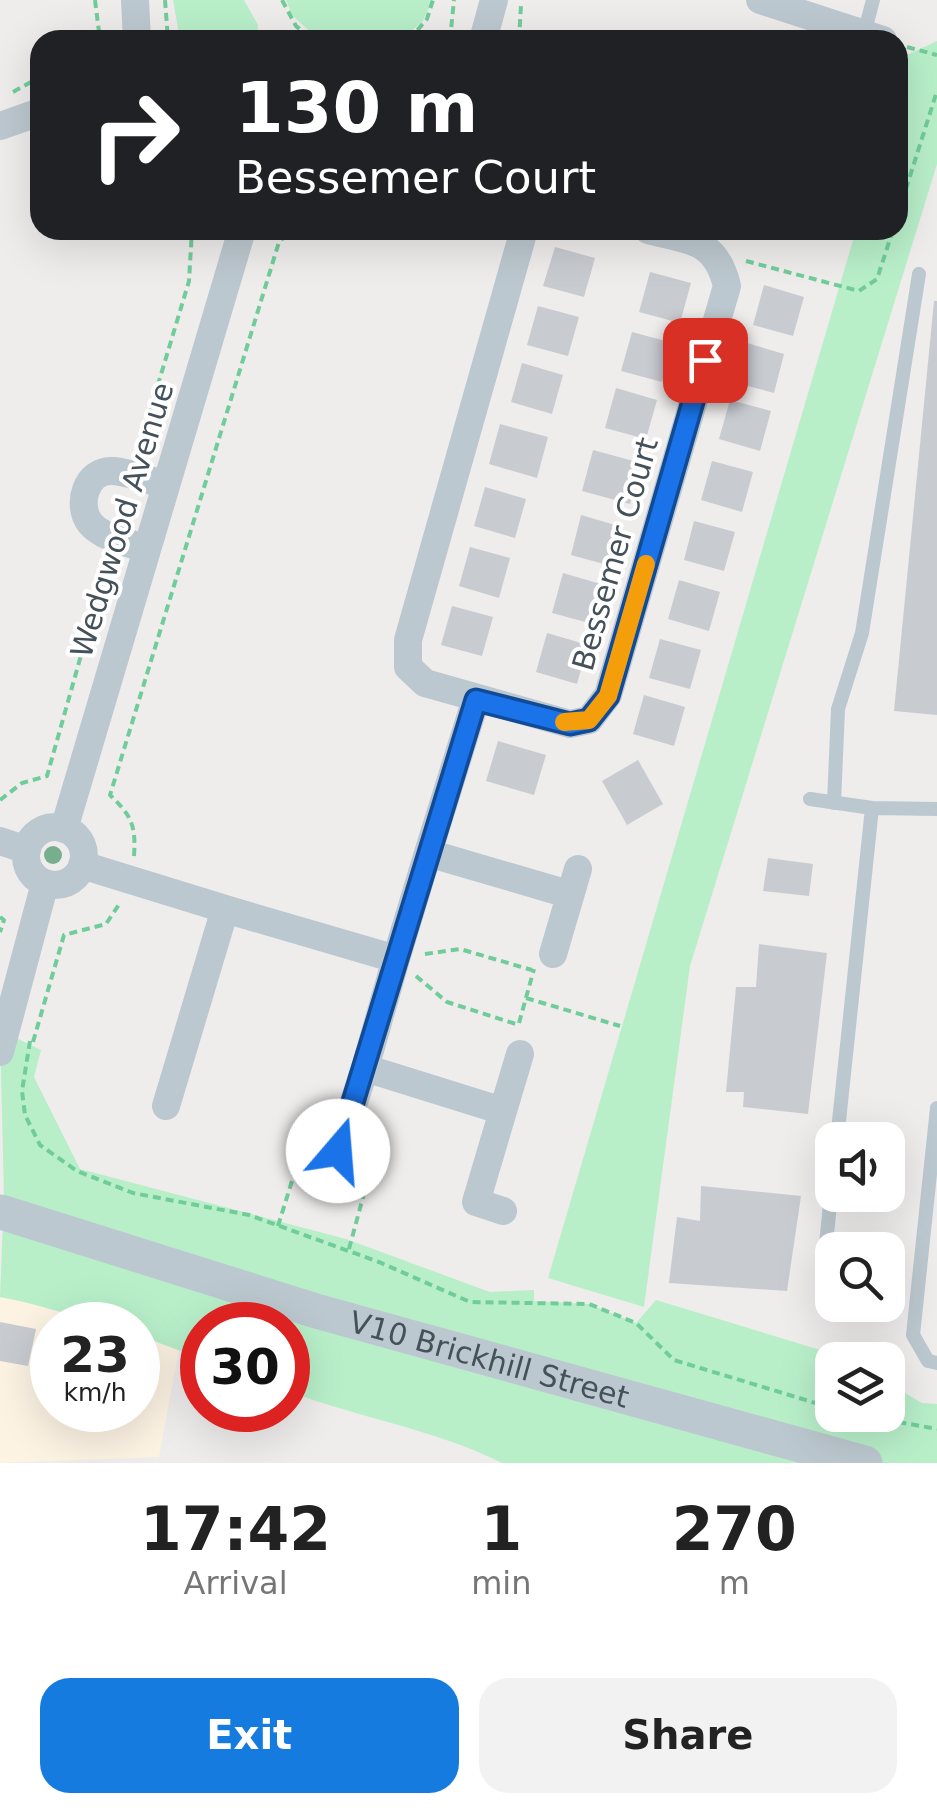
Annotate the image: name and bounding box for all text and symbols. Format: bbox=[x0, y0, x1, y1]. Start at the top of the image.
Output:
text: 130 m bbox=[235, 67, 478, 149]
icon: right bbox=[70, 70, 200, 200]
text: Bessemer Court bbox=[235, 151, 596, 204]
pin bbox=[663, 318, 748, 403]
icon: arrive bbox=[678, 333, 733, 388]
street label: Wedgwood Avenue bbox=[63, 378, 181, 662]
street label: Bessemer Court bbox=[565, 433, 665, 675]
position arrow bbox=[286, 1099, 390, 1203]
map controls bbox=[815, 1122, 905, 1432]
button: sound bbox=[815, 1122, 905, 1212]
button: search bbox=[815, 1232, 905, 1322]
speed limit sign: 30 bbox=[180, 1302, 310, 1432]
street label: V10 Brickhill Street bbox=[346, 1304, 633, 1414]
text: 23 bbox=[60, 1326, 130, 1384]
button: layers bbox=[815, 1342, 905, 1432]
text: km/h bbox=[63, 1378, 127, 1407]
text: 17:42 bbox=[140, 1494, 331, 1564]
text: 1 bbox=[480, 1494, 522, 1564]
text: 270 bbox=[672, 1494, 797, 1564]
text: Arrival bbox=[184, 1564, 288, 1602]
text: min bbox=[471, 1564, 532, 1602]
text: m bbox=[719, 1564, 750, 1602]
button: Exit bbox=[40, 1678, 459, 1793]
button: Share bbox=[479, 1678, 897, 1793]

